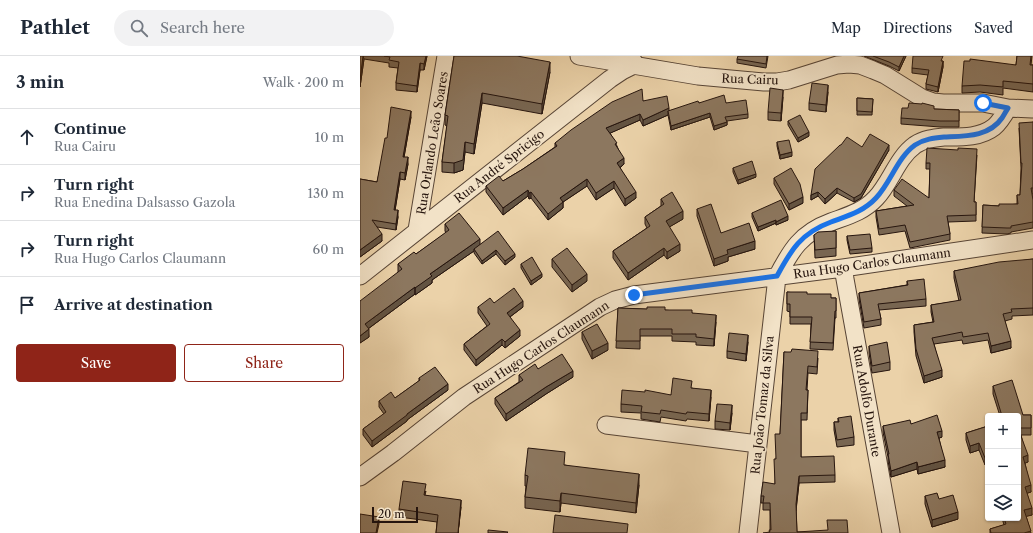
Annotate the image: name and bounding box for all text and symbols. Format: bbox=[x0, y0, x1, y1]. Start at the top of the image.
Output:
search box bbox=[114, 10, 394, 46]
text: Pathlet bbox=[20, 16, 90, 39]
icon: search bbox=[128, 17, 150, 39]
text: Search here bbox=[160, 18, 245, 37]
text: Map bbox=[831, 19, 861, 37]
text: Directions bbox=[883, 19, 952, 37]
text: Saved bbox=[974, 19, 1013, 37]
street label: Rua Orlando Leão Soares bbox=[413, 70, 451, 216]
street label: Rua Cairu bbox=[721, 71, 779, 88]
text: 3 min bbox=[16, 72, 65, 92]
text: Walk · 200 m bbox=[263, 74, 344, 90]
route start bbox=[974, 94, 992, 112]
text: Continue bbox=[54, 119, 126, 138]
icon: ahead bbox=[16, 126, 38, 148]
street label: Rua André Spricigo bbox=[451, 126, 547, 206]
text: 10 m bbox=[315, 129, 344, 145]
text: Rua Cairu bbox=[54, 138, 116, 154]
text: Turn right bbox=[54, 175, 134, 194]
icon: right bbox=[16, 182, 38, 204]
text: 130 m bbox=[308, 185, 344, 201]
text: Rua Enedina Dalsasso Gazola bbox=[54, 194, 235, 210]
text: Turn right bbox=[54, 231, 134, 250]
icon: right bbox=[16, 238, 38, 260]
text: 60 m bbox=[313, 241, 344, 257]
street label: Rua Hugo Carlos Claumann bbox=[792, 244, 952, 281]
text: Rua Hugo Carlos Claumann bbox=[54, 250, 226, 266]
route end bbox=[625, 286, 643, 304]
icon: arrive bbox=[16, 294, 38, 316]
text: Arrive at destination bbox=[54, 295, 213, 314]
street label: Rua Hugo Carlos Claumann bbox=[470, 297, 612, 397]
street label: Rua João Tomaz da Silva bbox=[747, 334, 777, 475]
button: Save bbox=[16, 344, 176, 382]
button: Share bbox=[184, 344, 344, 382]
street label: Rua Adolfo Durante bbox=[850, 344, 884, 459]
map controls bbox=[985, 413, 1021, 521]
button: + bbox=[985, 413, 1021, 449]
button: − bbox=[985, 449, 1021, 485]
button: layers bbox=[985, 485, 1021, 521]
scale bar bbox=[372, 505, 418, 524]
text: 20 m bbox=[378, 507, 404, 521]

